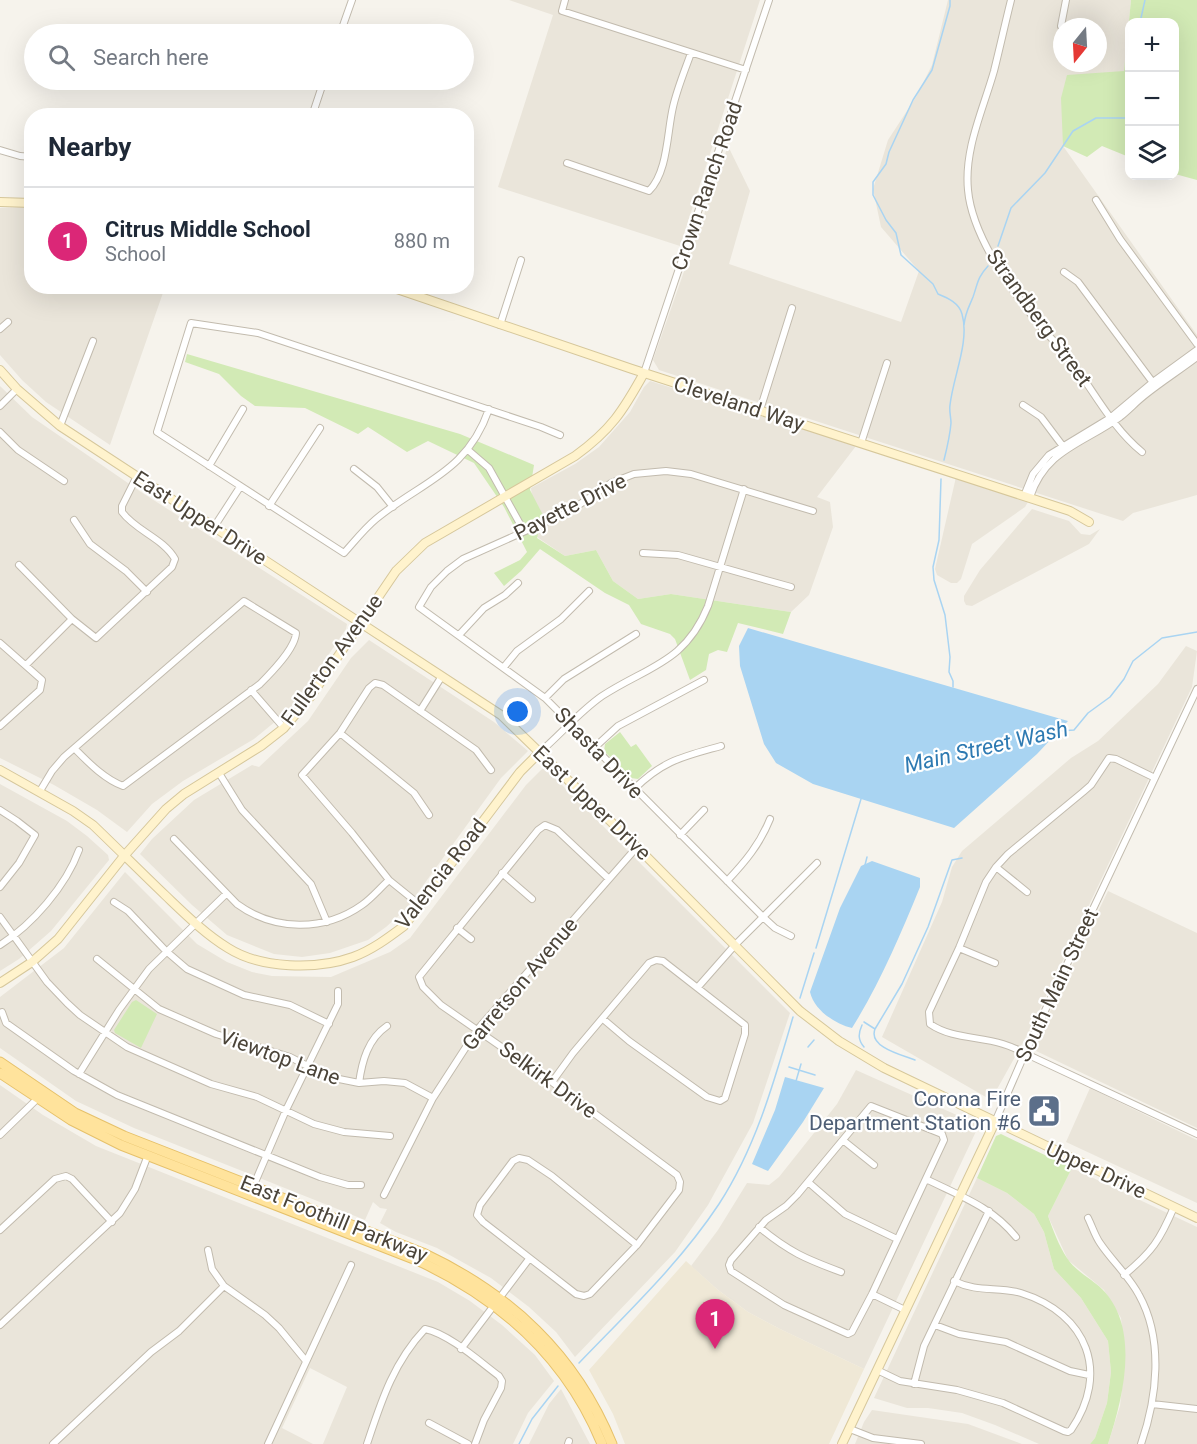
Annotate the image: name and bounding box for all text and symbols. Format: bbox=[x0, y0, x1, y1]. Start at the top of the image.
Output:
north arrow bbox=[1053, 18, 1107, 72]
map controls bbox=[1125, 18, 1179, 180]
button: + bbox=[1125, 18, 1179, 72]
search box bbox=[24, 24, 474, 90]
icon: search bbox=[45, 41, 78, 74]
text: Search here bbox=[93, 45, 209, 70]
button: − bbox=[1125, 72, 1179, 126]
street label: Crown Ranch Road bbox=[667, 98, 747, 274]
button: layers bbox=[1125, 126, 1179, 180]
text: Nearby bbox=[48, 132, 131, 162]
text: Citrus Middle School bbox=[105, 217, 311, 242]
text: 1 bbox=[62, 229, 73, 253]
text: 880 m bbox=[394, 229, 450, 253]
text: School bbox=[105, 242, 166, 266]
street label: Strandberg Street bbox=[981, 245, 1097, 391]
street label: Cleveland Way bbox=[671, 372, 807, 436]
street label: East Upper Drive bbox=[129, 466, 271, 570]
street label: Payette Drive bbox=[510, 468, 630, 546]
street label: Fullerton Avenue bbox=[276, 590, 388, 730]
your location bbox=[503, 697, 532, 726]
street label: Shasta Drive bbox=[550, 703, 648, 803]
water label: Main Street Wash bbox=[902, 716, 1070, 778]
street label: East Upper Drive bbox=[528, 741, 656, 865]
street label: Valencia Road bbox=[391, 814, 491, 934]
street label: South Main Street bbox=[1011, 904, 1103, 1066]
street label: Garretson Avenue bbox=[457, 913, 583, 1055]
street label: Viewtop Lane bbox=[216, 1024, 344, 1090]
street label: Selkirk Drive bbox=[495, 1037, 601, 1123]
place label: Corona Fire Department Station #6 bbox=[809, 1087, 1021, 1135]
public building icon: Corona Fire Department Station #6 bbox=[1026, 1093, 1062, 1129]
street label: Upper Drive bbox=[1042, 1136, 1150, 1204]
street label: East Foothill Parkway bbox=[237, 1170, 431, 1268]
pin: 1 bbox=[696, 1300, 734, 1349]

